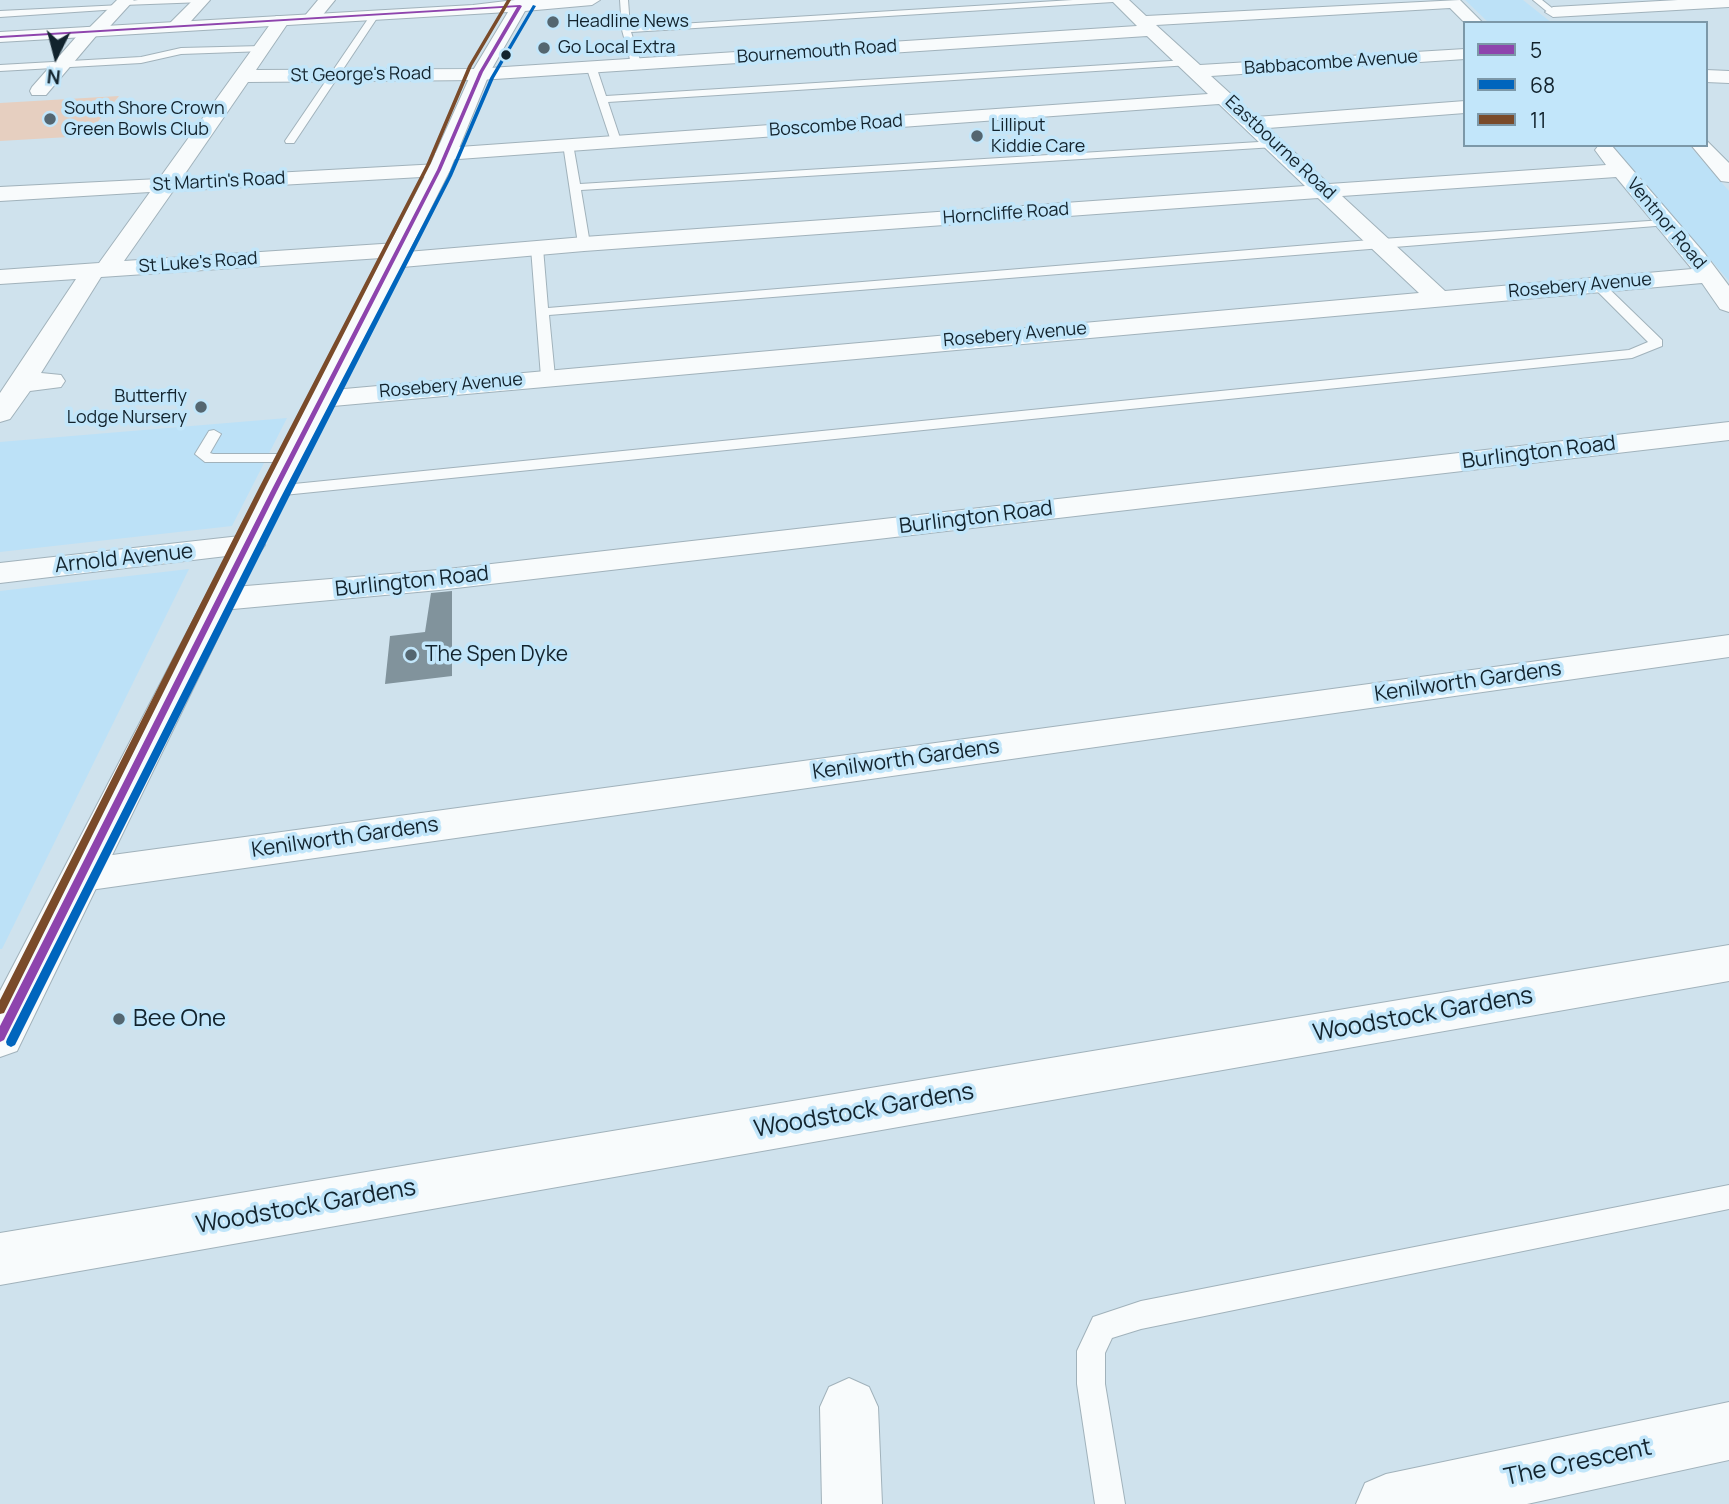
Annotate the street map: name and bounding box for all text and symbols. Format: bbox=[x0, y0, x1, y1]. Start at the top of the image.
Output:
place label: Headline News bbox=[567, 11, 689, 33]
marker: Headline News bbox=[545, 14, 561, 30]
north arrow bbox=[21, 21, 91, 91]
legend bbox=[1463, 21, 1708, 147]
street label: Bournemouth Road bbox=[736, 36, 898, 68]
text: 5 bbox=[1530, 36, 1542, 64]
place label: Go Local Extra bbox=[558, 37, 676, 59]
marker: Go Local Extra bbox=[536, 40, 552, 56]
street label: Babbacombe Avenue bbox=[1243, 46, 1419, 80]
unlabelled marker bbox=[499, 48, 513, 62]
text: N bbox=[46, 63, 62, 91]
street label: St George's Road bbox=[290, 63, 432, 87]
text: 68 bbox=[1530, 71, 1555, 99]
street label: Eastbourne Road bbox=[1220, 91, 1340, 205]
place label: South Shore Crown Green Bowls Club bbox=[64, 98, 225, 140]
text: 11 bbox=[1530, 106, 1546, 134]
marker: South Shore Crown Green Bowls Club bbox=[42, 111, 58, 127]
street label: Boscombe Road bbox=[768, 111, 904, 141]
place label: Lilliput Kiddie Care bbox=[991, 115, 1085, 158]
marker: Lilliput Kiddie Care bbox=[969, 128, 985, 144]
street label: St Martin's Road bbox=[152, 168, 286, 196]
street label: Ventnor Road bbox=[1622, 174, 1710, 274]
street label: Horncliffe Road bbox=[942, 199, 1070, 229]
street label: St Luke's Road bbox=[138, 248, 258, 278]
street label: Rosebery Avenue bbox=[1507, 269, 1653, 303]
street label: Rosebery Avenue bbox=[942, 318, 1088, 352]
street label: Rosebery Avenue bbox=[378, 369, 524, 403]
place label: Butterfly Lodge Nursery bbox=[67, 386, 187, 428]
marker: Butterfly Lodge Nursery bbox=[193, 399, 209, 415]
street label: Burlington Road bbox=[1461, 431, 1617, 475]
street label: Burlington Road bbox=[898, 496, 1054, 540]
street label: Arnold Avenue bbox=[53, 539, 195, 579]
street label: Burlington Road bbox=[334, 561, 490, 603]
place label: The Spen Dyke bbox=[425, 642, 568, 668]
marker: The Spen Dyke bbox=[403, 647, 419, 663]
street label: Kenilworth Gardens bbox=[1373, 656, 1563, 708]
street label: Kenilworth Gardens bbox=[811, 734, 1001, 786]
street label: Kenilworth Gardens bbox=[250, 812, 440, 864]
street label: Woodstock Gardens bbox=[1311, 981, 1535, 1049]
place label: Bee One bbox=[133, 1005, 226, 1033]
marker: Bee One bbox=[111, 1011, 127, 1027]
street label: Woodstock Gardens bbox=[752, 1077, 976, 1145]
street label: Woodstock Gardens bbox=[194, 1173, 418, 1241]
street label: The Crescent bbox=[1502, 1433, 1654, 1493]

